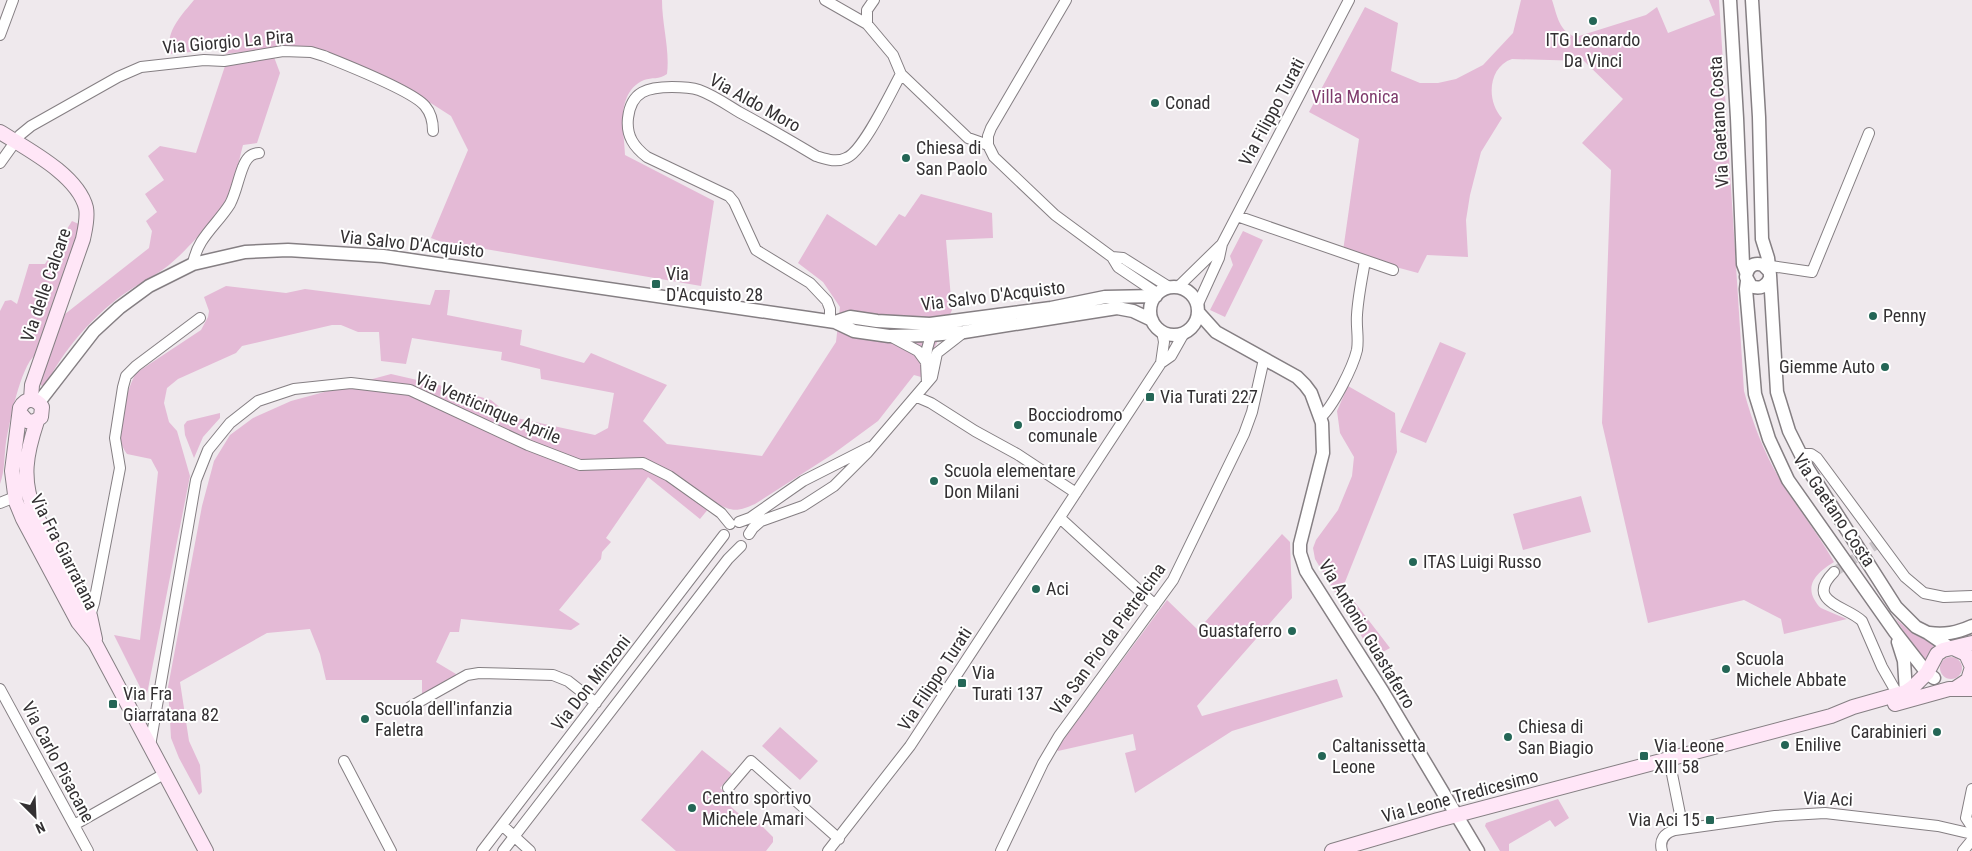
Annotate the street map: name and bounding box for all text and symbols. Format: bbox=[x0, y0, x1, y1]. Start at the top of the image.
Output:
marker: ITG Leonardo Da Vinci bbox=[1587, 15, 1599, 27]
street label: Via Giorgio La Pira bbox=[162, 25, 294, 58]
place label: ITG Leonardo Da Vinci bbox=[1546, 29, 1640, 71]
street label: Via Filippo Turati bbox=[1234, 54, 1309, 169]
street label: Via Gaetano Costa bbox=[1705, 56, 1732, 188]
street label: Via Aldo Moro bbox=[706, 69, 804, 136]
park label: Villa Monica bbox=[1311, 86, 1399, 107]
place label: Conad bbox=[1165, 92, 1211, 113]
marker: Conad bbox=[1149, 97, 1161, 109]
place label: Chiesa di San Paolo bbox=[916, 137, 988, 179]
marker: Chiesa di San Paolo bbox=[900, 152, 912, 164]
street label: Via delle Calcare bbox=[16, 225, 75, 344]
street label: Via Salvo D'Acquisto bbox=[339, 225, 485, 262]
place label: Via D'Acquisto 28 bbox=[666, 263, 763, 305]
street label: Via Salvo D'Acquisto bbox=[920, 276, 1066, 315]
marker: Via D'Acquisto 28 bbox=[650, 278, 662, 290]
place label: Penny bbox=[1883, 305, 1927, 326]
marker: Penny bbox=[1867, 310, 1879, 322]
place label: Giemme Auto bbox=[1779, 356, 1875, 377]
marker: Giemme Auto bbox=[1879, 361, 1891, 373]
street label: Via Venticinque Aprile bbox=[412, 367, 564, 448]
place label: Via Turati 227 bbox=[1160, 386, 1258, 407]
marker: Via Turati 227 bbox=[1144, 391, 1156, 403]
place label: Bocciodromo comunale bbox=[1028, 404, 1123, 446]
marker: Bocciodromo comunale bbox=[1012, 419, 1024, 431]
street label: Via Gaetano Costa bbox=[1789, 449, 1880, 570]
place label: Scuola elementare Don Milani bbox=[944, 460, 1076, 502]
marker: Scuola elementare Don Milani bbox=[928, 475, 940, 487]
street label: Via Fra Giarratana bbox=[26, 490, 103, 613]
place label: ITAS Luigi Russo bbox=[1423, 551, 1542, 572]
street label: Via Antonio Guastaferro bbox=[1315, 555, 1420, 712]
marker: ITAS Luigi Russo bbox=[1407, 556, 1419, 568]
street label: Via San Pio da Pietrelcina bbox=[1046, 559, 1170, 719]
place label: Aci bbox=[1046, 578, 1069, 599]
marker: Aci bbox=[1030, 583, 1042, 595]
place label: Guastaferro bbox=[1198, 620, 1282, 641]
street label: Via Filippo Turati bbox=[893, 623, 976, 734]
marker: Guastaferro bbox=[1286, 625, 1298, 637]
street label: Via Don Minzoni bbox=[547, 631, 634, 735]
place label: Scuola Michele Abbate bbox=[1736, 648, 1846, 690]
place label: Via Turati 137 bbox=[972, 662, 1043, 704]
marker: Scuola Michele Abbate bbox=[1720, 663, 1732, 675]
marker: Via Turati 137 bbox=[956, 677, 968, 689]
place label: Via Fra Giarratana 82 bbox=[123, 683, 219, 725]
street label: Via Carlo Pisacane bbox=[18, 698, 99, 826]
marker: Via Fra Giarratana 82 bbox=[107, 698, 119, 710]
place label: Scuola dell'infanzia Faletra bbox=[375, 698, 513, 740]
marker: Scuola dell'infanzia Faletra bbox=[359, 713, 371, 725]
place label: Chiesa di San Biagio bbox=[1518, 716, 1593, 758]
place label: Carabinieri bbox=[1851, 721, 1927, 742]
marker: Carabinieri bbox=[1931, 726, 1943, 738]
marker: Chiesa di San Biagio bbox=[1502, 731, 1514, 743]
place label: Enilive bbox=[1795, 734, 1841, 755]
place label: Caltanissetta Leone bbox=[1332, 735, 1426, 777]
place label: Via Leone XIII 58 bbox=[1654, 735, 1724, 777]
marker: Enilive bbox=[1779, 739, 1791, 751]
marker: Caltanissetta Leone bbox=[1316, 750, 1328, 762]
marker: Via Leone XIII 58 bbox=[1638, 750, 1650, 762]
street label: Via Leone Tredicesimo bbox=[1379, 765, 1540, 827]
place label: Centro sportivo Michele Amari bbox=[702, 787, 811, 829]
street label: Via Aci bbox=[1803, 787, 1853, 810]
north arrow bbox=[10, 791, 60, 841]
marker: Centro sportivo Michele Amari bbox=[686, 802, 698, 814]
place label: Via Aci 15 bbox=[1628, 809, 1700, 830]
marker: Via Aci 15 bbox=[1704, 814, 1716, 826]
text: N bbox=[33, 819, 47, 837]

